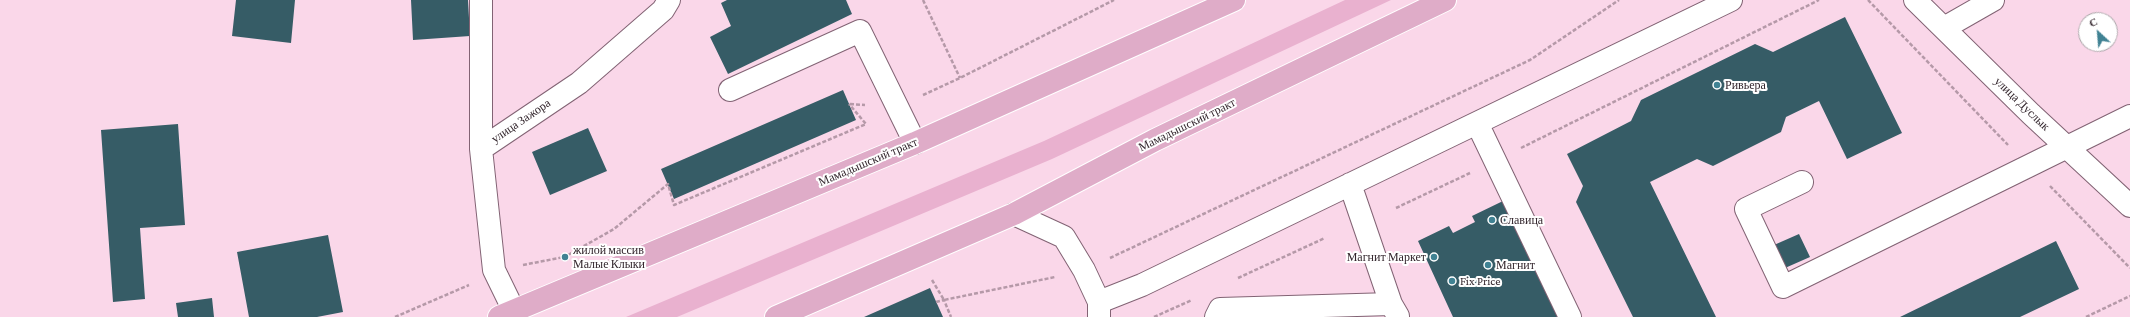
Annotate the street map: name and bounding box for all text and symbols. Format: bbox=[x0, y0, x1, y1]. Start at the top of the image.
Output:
north arrow bbox=[2078, 12, 2118, 52]
text: С bbox=[2087, 15, 2099, 29]
street label: улица Дуслык bbox=[1991, 74, 2053, 134]
place label: Ривьера bbox=[1725, 78, 1766, 92]
marker: Ривьера bbox=[1712, 80, 1722, 90]
street label: Мамадышский тракт bbox=[1136, 95, 1238, 155]
street label: улица Зажора bbox=[489, 96, 553, 146]
street label: Мамадышский тракт bbox=[816, 135, 920, 189]
place label: Славица bbox=[1500, 213, 1543, 227]
marker: Славица bbox=[1487, 215, 1497, 225]
place label: жилой массив Малые Клыки bbox=[573, 243, 645, 271]
place label: Магнит Маркет bbox=[1347, 250, 1426, 264]
marker: жилой массив Малые Клыки bbox=[560, 252, 570, 262]
marker: Магнит Маркет bbox=[1429, 252, 1439, 262]
place label: Магнит bbox=[1496, 258, 1535, 272]
marker: Магнит bbox=[1483, 260, 1493, 270]
place label: Fix Price bbox=[1460, 274, 1500, 288]
marker: Fix Price bbox=[1447, 276, 1457, 286]

